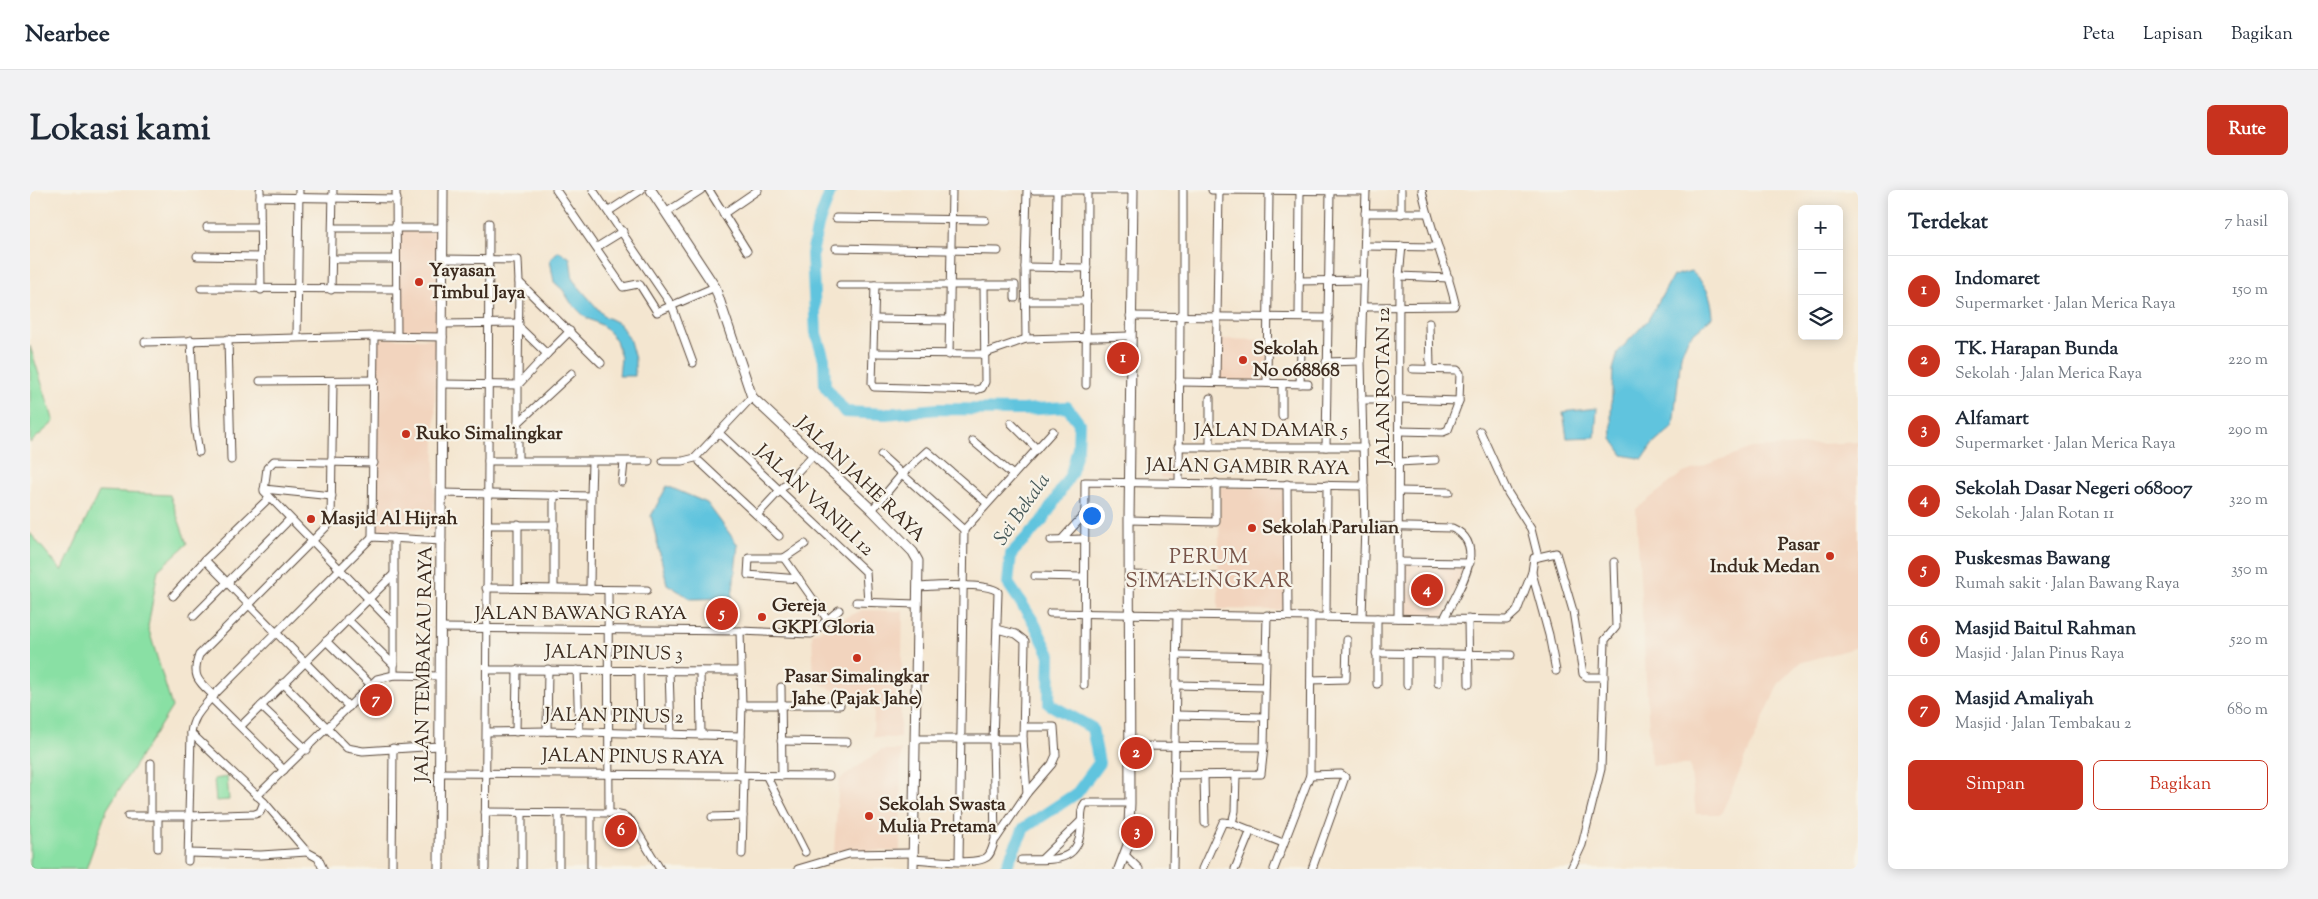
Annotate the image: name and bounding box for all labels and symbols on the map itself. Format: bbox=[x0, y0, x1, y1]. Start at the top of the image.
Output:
place label: Yayasan Timbul Jaya bbox=[429, 258, 525, 307]
marker: Yayasan Timbul Jaya bbox=[413, 276, 425, 288]
street label: JALAN ROTAN 12 bbox=[1371, 307, 1398, 466]
place label: Sekolah No 068868 bbox=[1253, 336, 1340, 385]
pin: 1 bbox=[1107, 339, 1139, 377]
marker: Sekolah No 068868 bbox=[1237, 354, 1249, 366]
street label: JALAN JAHE RAYA bbox=[788, 410, 931, 550]
street label: JALAN DAMAR 5 bbox=[1193, 418, 1348, 445]
place label: Ruko Simalingkar bbox=[416, 421, 564, 448]
marker: Ruko Simalingkar bbox=[400, 428, 412, 440]
street label: JALAN VANILI 12 bbox=[748, 438, 879, 563]
street label: JALAN GAMBIR RAYA bbox=[1145, 453, 1351, 483]
water label: Sei Bekala bbox=[988, 468, 1058, 552]
your location bbox=[1079, 503, 1105, 529]
place label: Masjid Al Hijrah bbox=[321, 506, 458, 533]
marker: Masjid Al Hijrah bbox=[305, 513, 317, 525]
place label: Sekolah Parulian bbox=[1262, 515, 1400, 542]
marker: Sekolah Parulian bbox=[1246, 522, 1258, 534]
place label: Pasar Induk Medan bbox=[1710, 532, 1821, 581]
district label: PERUM SIMALINGKAR bbox=[1125, 543, 1293, 597]
street label: JALAN TEMBAKAU RAYA bbox=[409, 545, 441, 783]
marker: Pasar Induk Medan bbox=[1824, 550, 1836, 562]
pin: 4 bbox=[1411, 571, 1443, 609]
place label: Gereja GKPI Gloria bbox=[772, 593, 875, 642]
pin: 5 bbox=[706, 595, 738, 633]
street label: JALAN BAWANG RAYA bbox=[474, 601, 688, 628]
marker: Gereja GKPI Gloria bbox=[756, 611, 768, 623]
street label: JALAN PINUS 3 bbox=[544, 639, 683, 669]
marker: Pasar Simalingkar Jahe (Pajak Jahe) bbox=[851, 652, 863, 664]
place label: Pasar Simalingkar Jahe (Pajak Jahe) bbox=[785, 664, 930, 713]
pin: 7 bbox=[360, 681, 392, 719]
street label: JALAN PINUS 2 bbox=[543, 702, 684, 732]
pin: 2 bbox=[1120, 734, 1152, 772]
street label: JALAN PINUS RAYA bbox=[540, 743, 725, 773]
place label: Sekolah Swasta Mulia Pretama bbox=[879, 792, 1006, 841]
marker: Sekolah Swasta Mulia Pretama bbox=[863, 810, 875, 822]
pin: 6 bbox=[605, 812, 637, 850]
pin: 3 bbox=[1121, 813, 1153, 851]

